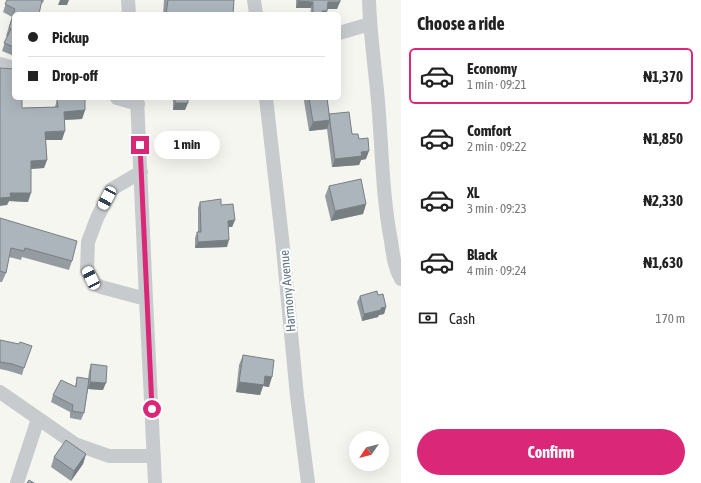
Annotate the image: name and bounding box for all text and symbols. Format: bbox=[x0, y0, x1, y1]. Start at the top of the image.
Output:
text: Choose a ride bbox=[417, 13, 505, 34]
text: Pickup bbox=[52, 29, 89, 46]
icon: car bbox=[419, 58, 455, 94]
text: Economy bbox=[467, 60, 517, 77]
text: Drop-off bbox=[52, 67, 98, 84]
text: ₦1,370 bbox=[643, 68, 683, 85]
text: 1 min · 09:21 bbox=[467, 77, 527, 92]
icon: car bbox=[419, 120, 455, 156]
text: Comfort bbox=[467, 122, 511, 139]
text: ₦1,850 bbox=[643, 130, 683, 147]
callout: 1 min bbox=[154, 131, 220, 159]
route end bbox=[131, 136, 149, 154]
text: 1 min bbox=[174, 137, 200, 152]
text: 2 min · 09:22 bbox=[467, 139, 527, 154]
icon: car bbox=[419, 182, 455, 218]
text: XL bbox=[467, 184, 480, 201]
car bbox=[96, 185, 118, 211]
text: ₦2,330 bbox=[643, 192, 683, 209]
text: 3 min · 09:23 bbox=[467, 201, 527, 216]
icon: car bbox=[419, 244, 455, 280]
text: Black bbox=[467, 246, 497, 263]
street label: Harmony Avenue bbox=[276, 249, 299, 333]
text: ₦1,630 bbox=[643, 254, 683, 271]
text: 4 min · 09:24 bbox=[467, 263, 527, 278]
car bbox=[80, 265, 102, 291]
icon: cash bbox=[417, 307, 439, 329]
text: Cash bbox=[449, 310, 475, 327]
text: 170 m bbox=[656, 311, 685, 326]
route start bbox=[143, 400, 161, 418]
button: Confirm bbox=[417, 429, 685, 475]
north arrow bbox=[349, 431, 389, 471]
map controls bbox=[349, 431, 389, 471]

